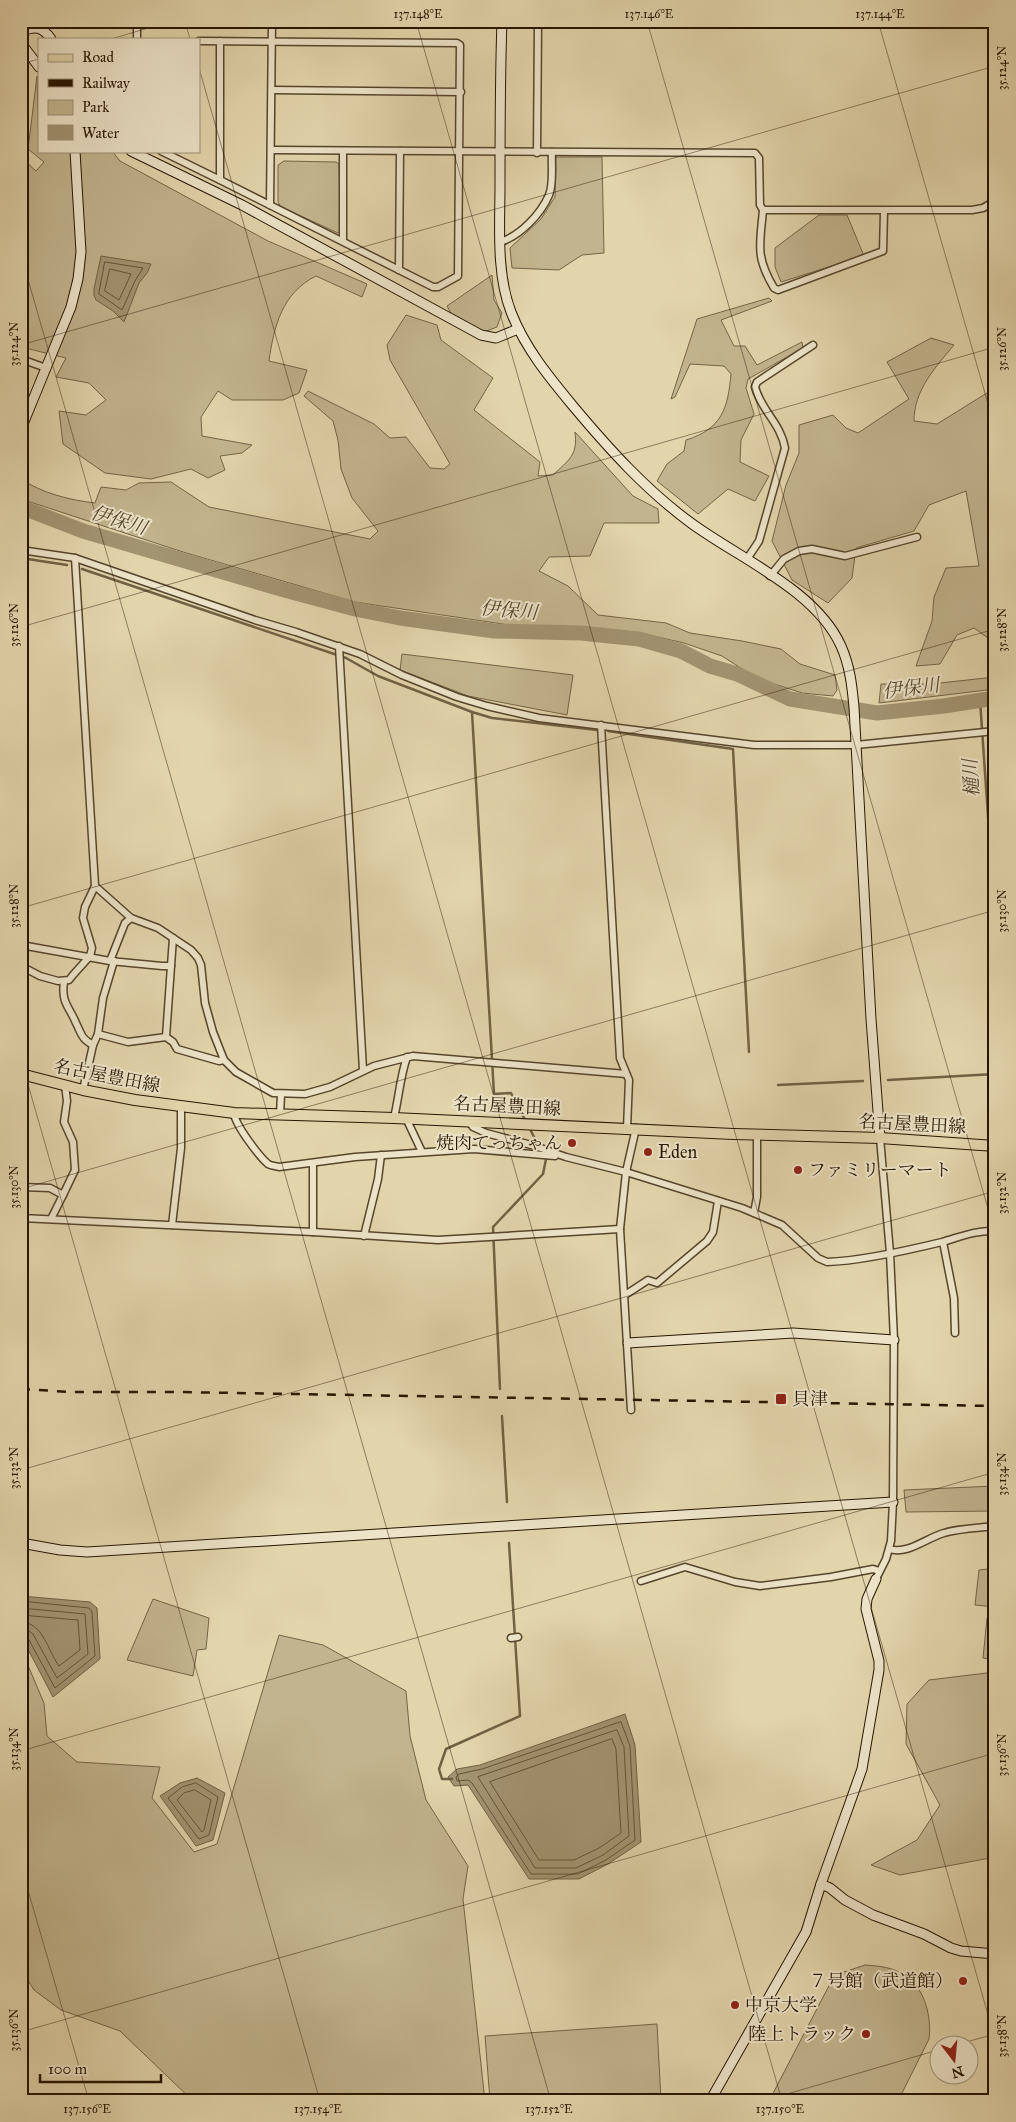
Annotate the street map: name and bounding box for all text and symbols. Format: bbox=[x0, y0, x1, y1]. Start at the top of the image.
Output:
text: 137.148°E bbox=[393, 7, 443, 21]
text: 137.146°E bbox=[625, 7, 674, 21]
text: 137.144°E bbox=[855, 7, 905, 21]
legend bbox=[38, 38, 200, 152]
text: 35.124°N bbox=[995, 46, 1009, 90]
text: Road bbox=[82, 48, 114, 66]
text: Railway bbox=[82, 74, 131, 92]
text: Park bbox=[82, 98, 109, 116]
text: Water bbox=[82, 124, 119, 142]
text: 35.124°N bbox=[7, 322, 21, 366]
text: 35.126°N bbox=[995, 327, 1009, 371]
water label: 伊保川 bbox=[88, 501, 152, 540]
water label: 伊保川 bbox=[480, 596, 540, 624]
text: 35.126°N bbox=[7, 603, 21, 647]
text: 35.128°N bbox=[995, 608, 1009, 652]
water label: 伊保川 bbox=[881, 673, 943, 703]
water label: 樋川 bbox=[958, 756, 984, 798]
text: 35.128°N bbox=[7, 884, 21, 928]
text: 35.130°N bbox=[995, 889, 1009, 933]
street label: 名古屋豊田線 bbox=[52, 1055, 162, 1097]
street label: 名古屋豊田線 bbox=[452, 1092, 562, 1120]
street label: 名古屋豊田線 bbox=[857, 1110, 967, 1138]
place label: 焼肉てっちゃん bbox=[436, 1132, 562, 1154]
marker: 焼肉てっちゃん bbox=[566, 1137, 578, 1149]
place label: Eden bbox=[658, 1141, 697, 1163]
marker: Eden bbox=[642, 1146, 654, 1158]
place label: ファミリーマート bbox=[808, 1159, 952, 1181]
marker: ファミリーマート bbox=[792, 1164, 804, 1176]
text: 35.130°N bbox=[7, 1165, 21, 1209]
text: 35.132°N bbox=[995, 1172, 1009, 1214]
place label: 貝津 bbox=[792, 1388, 828, 1410]
marker: 貝津 bbox=[774, 1392, 788, 1406]
text: 35.132°N bbox=[7, 1447, 21, 1489]
text: 35.134°N bbox=[995, 1452, 1009, 1496]
text: 35.134°N bbox=[7, 1727, 21, 1771]
text: 35.136°N bbox=[995, 1734, 1009, 1776]
place label: ７号館（武道館） bbox=[809, 1970, 953, 1992]
marker: ７号館（武道館） bbox=[957, 1975, 969, 1987]
place label: 中京大学 bbox=[745, 1994, 817, 2016]
marker: 中京大学 bbox=[729, 1999, 741, 2011]
text: 35.136°N bbox=[7, 2009, 21, 2051]
text: 35.138°N bbox=[995, 2014, 1009, 2058]
place label: 陸上トラック bbox=[748, 2023, 856, 2045]
marker: 陸上トラック bbox=[860, 2028, 872, 2040]
north arrow bbox=[928, 2034, 978, 2084]
scale bar bbox=[40, 2052, 161, 2084]
text: 100 m bbox=[48, 2060, 88, 2078]
text: N bbox=[949, 2062, 965, 2082]
text: 137.156°E bbox=[63, 2102, 111, 2116]
text: 137.154°E bbox=[294, 2102, 342, 2116]
text: 137.152°E bbox=[525, 2102, 573, 2116]
text: 137.150°E bbox=[756, 2102, 805, 2116]

